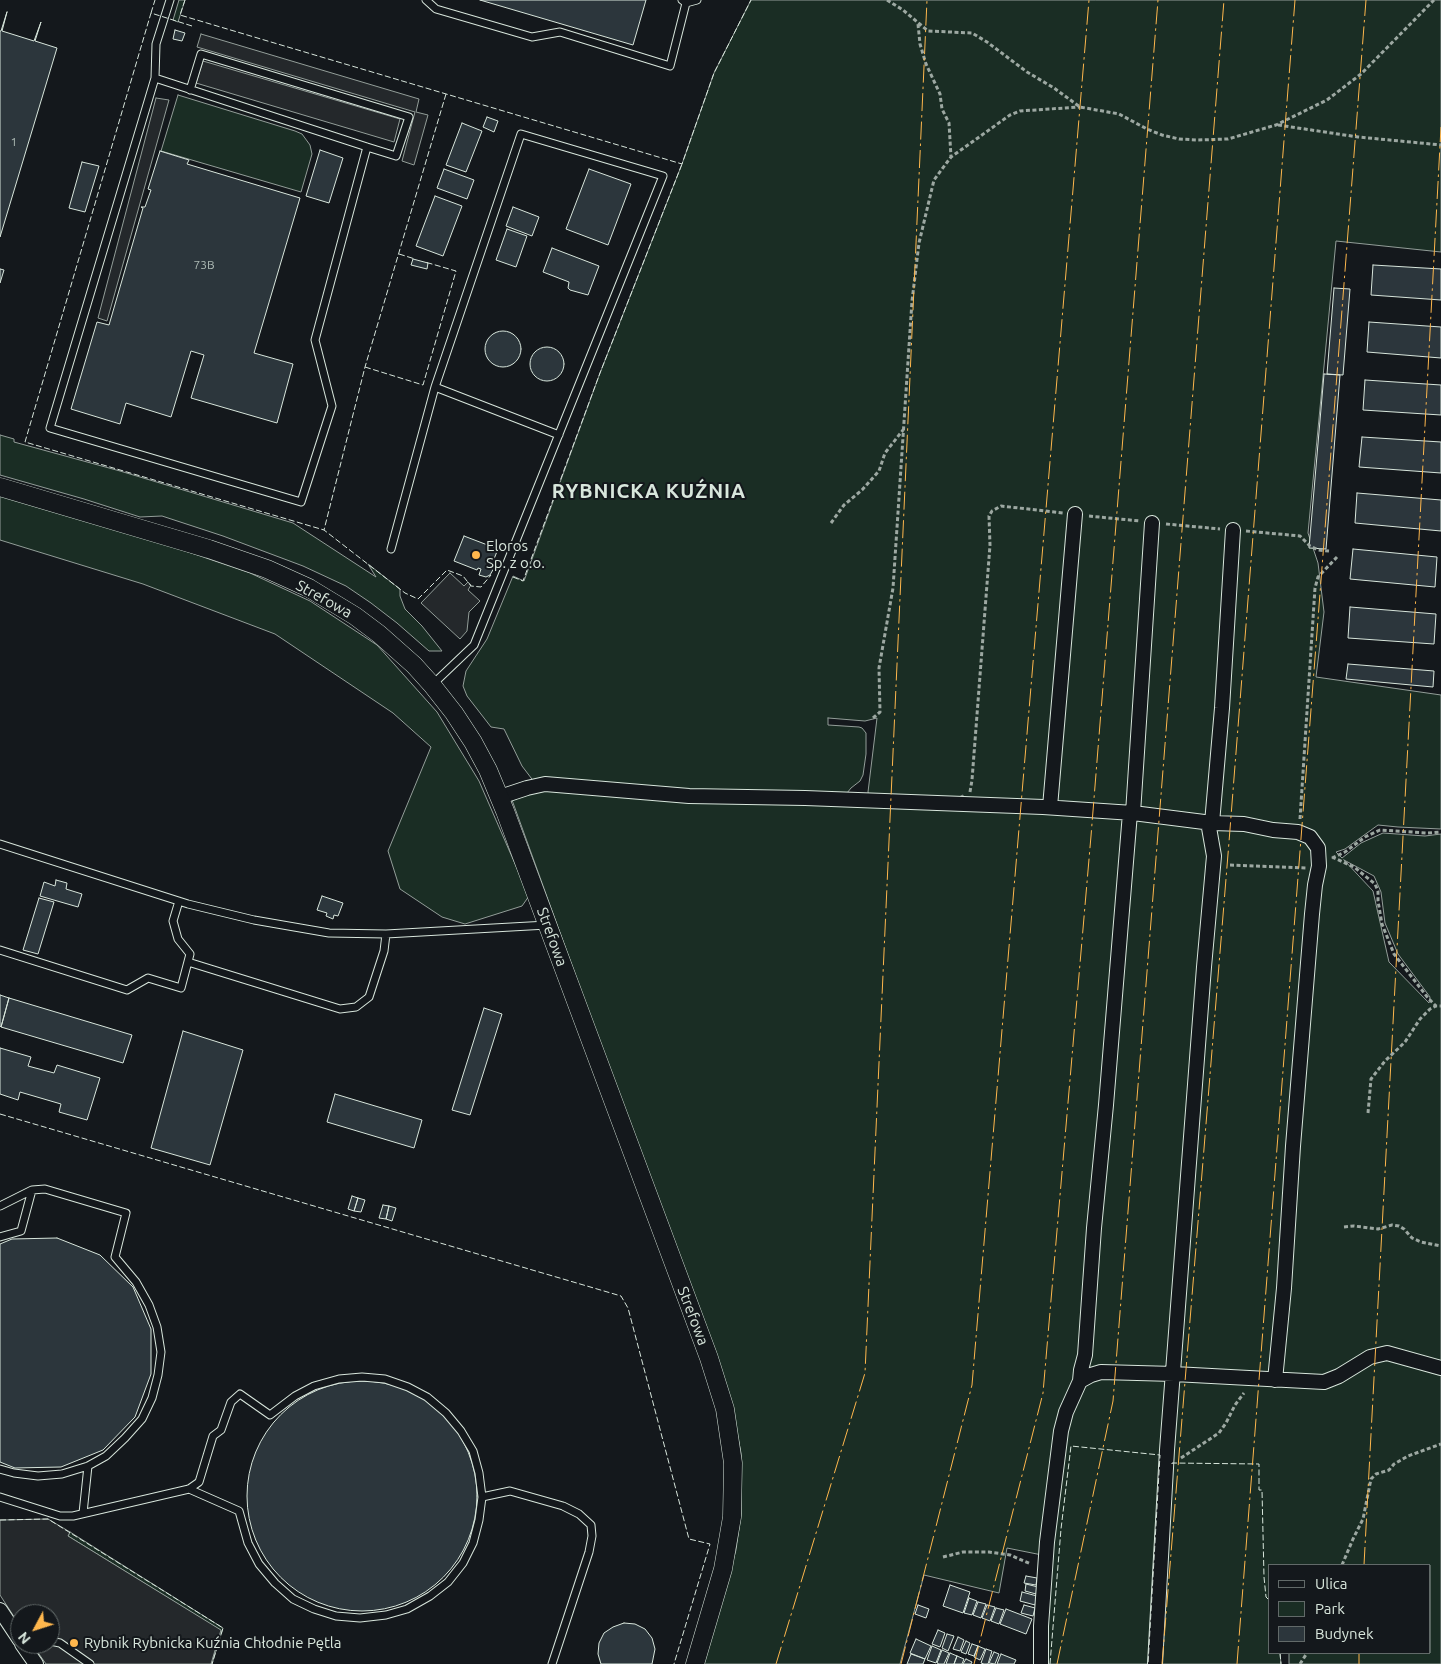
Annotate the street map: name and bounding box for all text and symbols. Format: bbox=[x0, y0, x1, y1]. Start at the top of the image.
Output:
house number: 1 bbox=[11, 135, 17, 149]
house number: 73B bbox=[193, 258, 215, 272]
district label: RYBNICKA KUŹNIA bbox=[550, 479, 748, 503]
place label: Eloros Sp. z o.o. bbox=[486, 537, 545, 572]
marker: Eloros Sp. z o.o. bbox=[470, 549, 482, 561]
street label: Strefowa bbox=[293, 576, 355, 622]
street label: Strefowa bbox=[533, 905, 571, 969]
street label: Strefowa bbox=[674, 1284, 712, 1348]
legend bbox=[1268, 1564, 1431, 1654]
text: Ulica bbox=[1315, 1575, 1347, 1592]
text: Park bbox=[1315, 1600, 1345, 1617]
north arrow bbox=[10, 1604, 60, 1654]
text: Budynek bbox=[1315, 1625, 1374, 1642]
text: N bbox=[15, 1629, 34, 1647]
place label: Rybnik Rybnicka Kuźnia Chłodnie Pętla bbox=[84, 1634, 341, 1652]
marker: Rybnik Rybnicka Kuźnia Chłodnie Pętla bbox=[68, 1637, 80, 1649]

